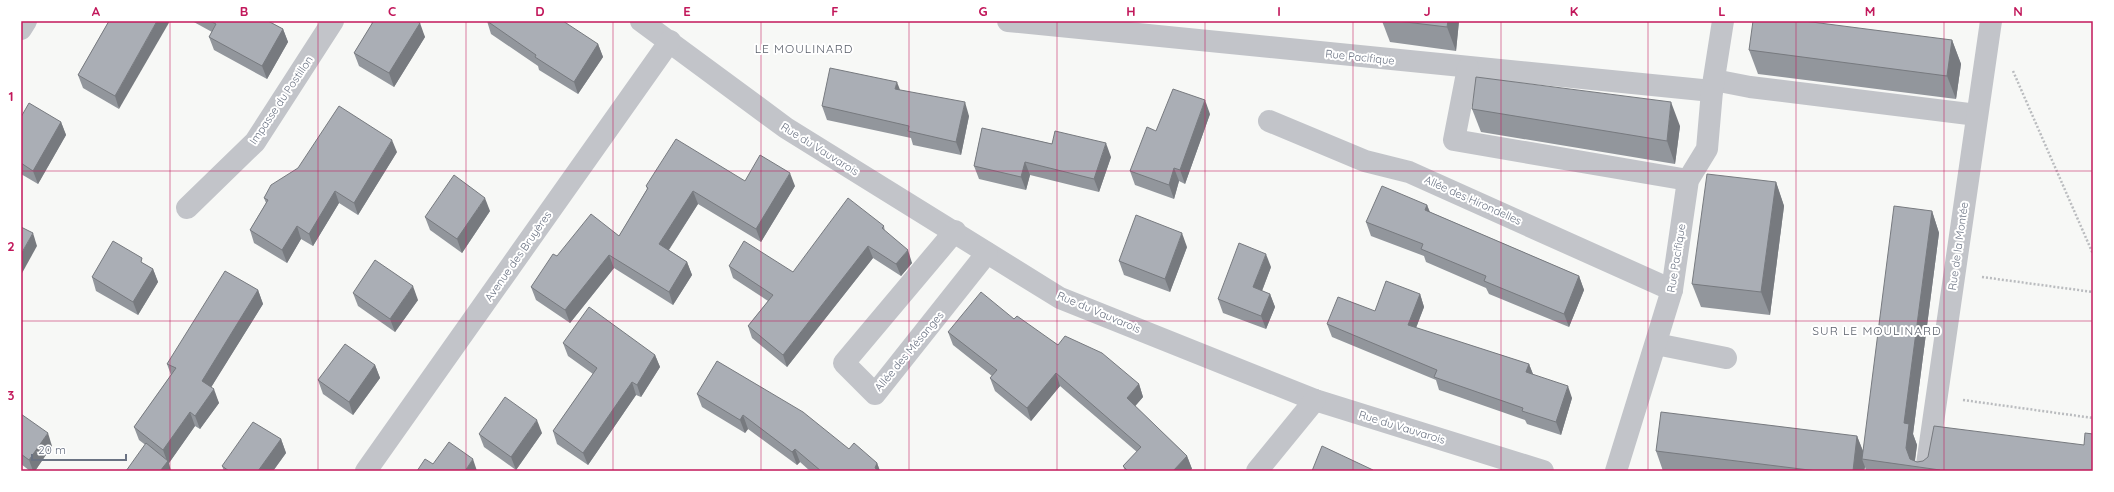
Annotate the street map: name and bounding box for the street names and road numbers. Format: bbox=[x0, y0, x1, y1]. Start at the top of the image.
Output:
street label: Rue Pacifique bbox=[1325, 46, 1395, 68]
street label: Impasse du Postillon bbox=[246, 53, 316, 147]
street label: Rue du Vauvarois bbox=[778, 119, 862, 179]
street label: Allée des Hirondelles bbox=[1422, 172, 1524, 228]
street label: Rue de la Montée bbox=[1945, 201, 1971, 291]
street label: Avenue des Bruyères bbox=[482, 208, 554, 304]
street label: Rue Pacifique bbox=[1664, 223, 1688, 293]
street label: Rue du Vauvarois bbox=[1055, 288, 1143, 336]
street label: Allée des Mésanges bbox=[871, 308, 947, 394]
street label: Rue du Vauvarois bbox=[1357, 407, 1447, 447]

